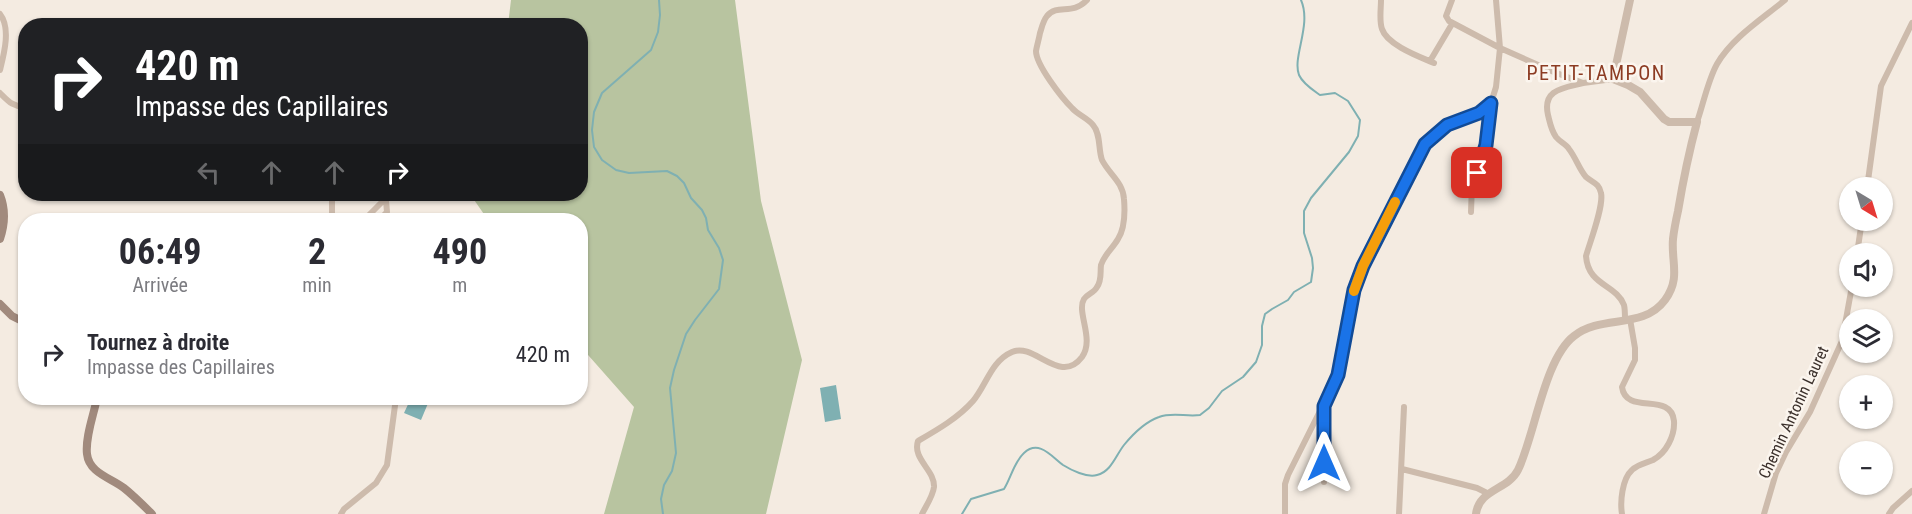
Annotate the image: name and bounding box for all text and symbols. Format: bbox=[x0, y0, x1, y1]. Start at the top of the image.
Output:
text: 420 m bbox=[135, 41, 240, 90]
icon: right bbox=[36, 42, 114, 120]
district label: PETIT-TAMPON bbox=[1526, 61, 1666, 85]
text: Impasse des Capillaires bbox=[135, 91, 389, 123]
pin bbox=[1451, 147, 1502, 198]
icon: left bbox=[192, 156, 225, 189]
icon: ahead bbox=[255, 156, 288, 189]
icon: ahead bbox=[318, 156, 351, 189]
icon: right bbox=[381, 156, 414, 189]
icon: arrive bbox=[1460, 156, 1493, 189]
north arrow bbox=[1839, 177, 1893, 231]
map controls bbox=[1839, 177, 1893, 495]
text: 06:49 bbox=[119, 231, 201, 273]
text: 2 bbox=[308, 231, 326, 273]
text: 490 bbox=[433, 231, 487, 273]
button: sound bbox=[1839, 243, 1893, 297]
text: Arrivée bbox=[132, 273, 188, 297]
text: min bbox=[302, 273, 332, 297]
text: m bbox=[452, 273, 467, 297]
button: layers bbox=[1839, 309, 1893, 363]
text: Tournez à droite bbox=[87, 330, 229, 355]
icon: right bbox=[36, 338, 69, 371]
text: 420 m bbox=[516, 342, 570, 367]
street label: Chemin Antonin Lauret bbox=[1754, 343, 1833, 481]
text: Impasse des Capillaires bbox=[87, 355, 275, 379]
button: + bbox=[1839, 375, 1893, 429]
position arrow bbox=[1292, 431, 1356, 495]
button: − bbox=[1839, 441, 1893, 495]

